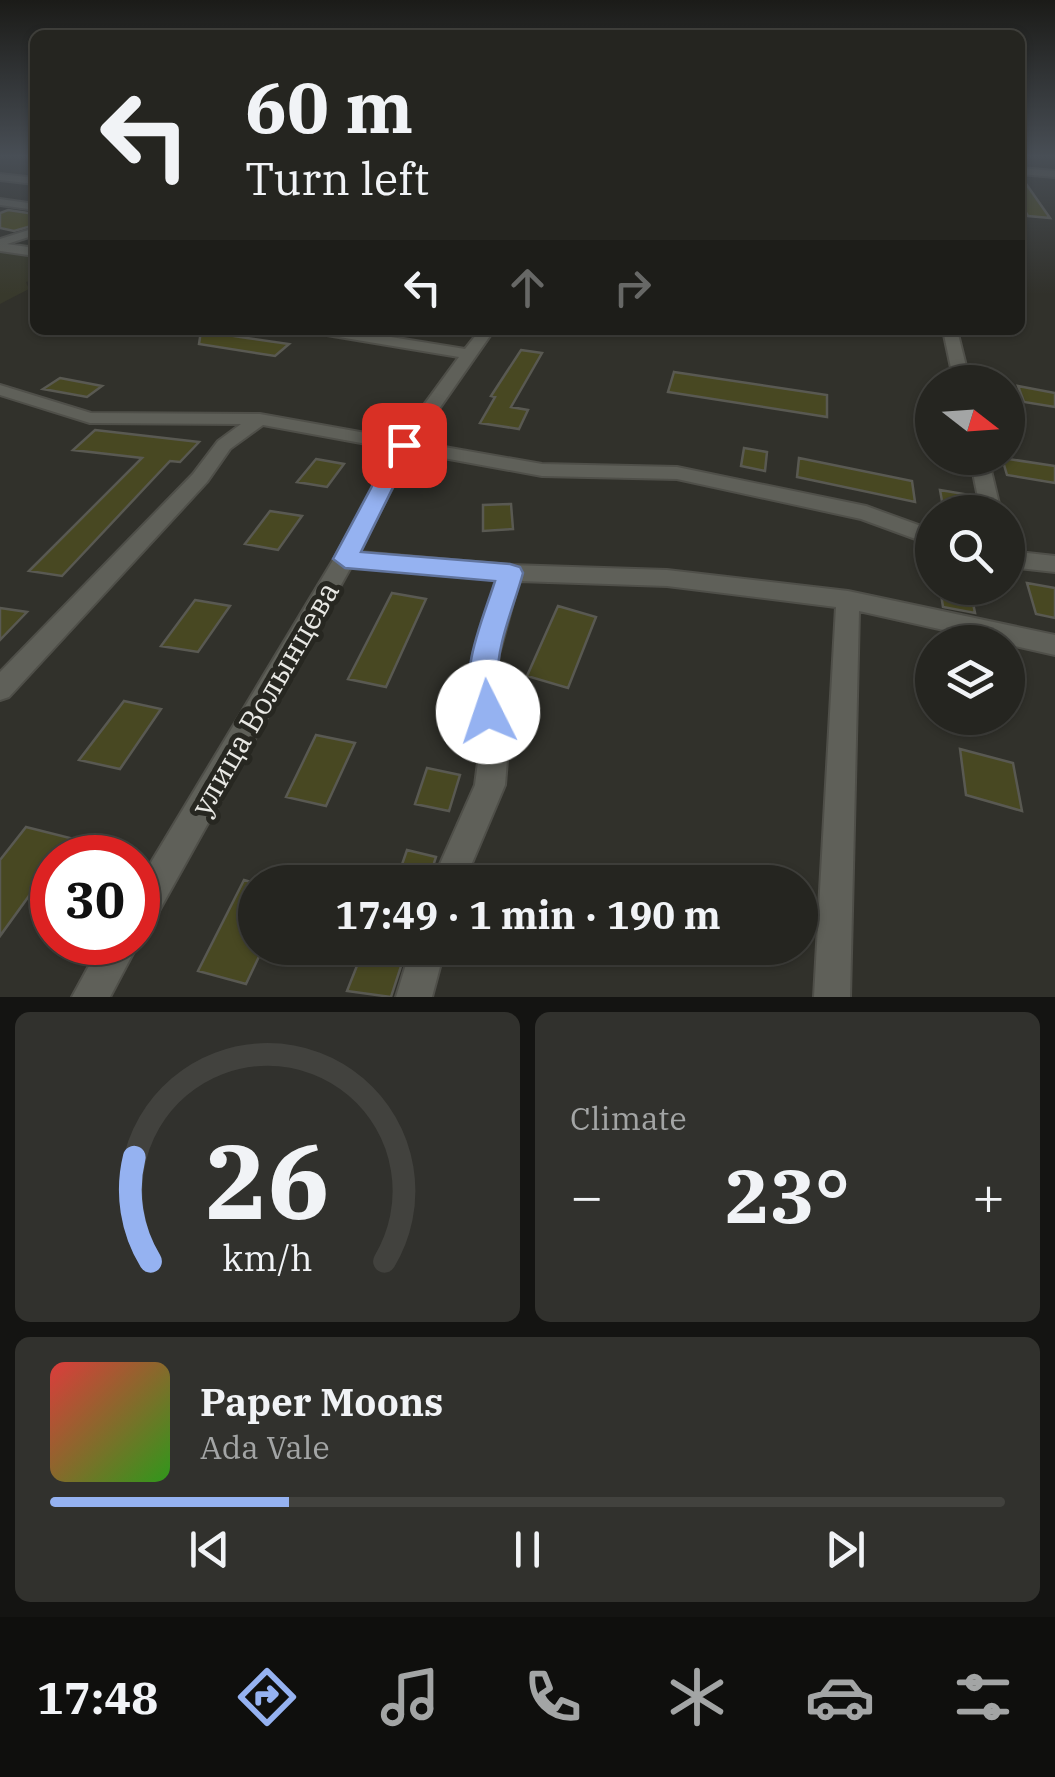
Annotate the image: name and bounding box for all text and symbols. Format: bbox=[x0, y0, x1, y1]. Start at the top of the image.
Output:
text: 60 m bbox=[245, 61, 413, 152]
icon: left bbox=[80, 70, 210, 200]
text: Turn left bbox=[245, 149, 429, 207]
icon: left bbox=[395, 260, 450, 315]
icon: ahead bbox=[500, 260, 555, 315]
icon: right bbox=[605, 260, 660, 315]
north arrow bbox=[915, 365, 1025, 475]
map controls bbox=[915, 365, 1025, 735]
pin bbox=[362, 403, 447, 488]
icon: arrive bbox=[377, 418, 432, 473]
button: search bbox=[915, 495, 1025, 605]
street label: улица Волынцева bbox=[181, 574, 347, 822]
button: layers bbox=[915, 625, 1025, 735]
position arrow bbox=[436, 660, 540, 764]
speed limit sign: 30 bbox=[30, 835, 160, 965]
text: 17:49 · 1 min · 190 m bbox=[335, 890, 721, 939]
text: Climate bbox=[570, 1097, 687, 1139]
text: 26 bbox=[205, 1112, 330, 1248]
text: 23° bbox=[725, 1146, 850, 1244]
text: − bbox=[570, 1160, 603, 1231]
text: + bbox=[972, 1160, 1005, 1231]
text: km/h bbox=[222, 1234, 313, 1281]
text: Paper Moons bbox=[200, 1377, 443, 1426]
text: Ada Vale bbox=[200, 1426, 330, 1468]
icon: previous bbox=[182, 1522, 237, 1577]
icon: pause bbox=[500, 1522, 555, 1577]
icon: next bbox=[818, 1522, 873, 1577]
icon: directions bbox=[232, 1662, 302, 1732]
icon: music bbox=[375, 1662, 445, 1732]
icon: phone bbox=[518, 1662, 588, 1732]
icon: climate bbox=[662, 1662, 732, 1732]
icon: car bbox=[805, 1662, 875, 1732]
icon: filters bbox=[948, 1662, 1018, 1732]
text: 17:48 bbox=[37, 1668, 158, 1726]

